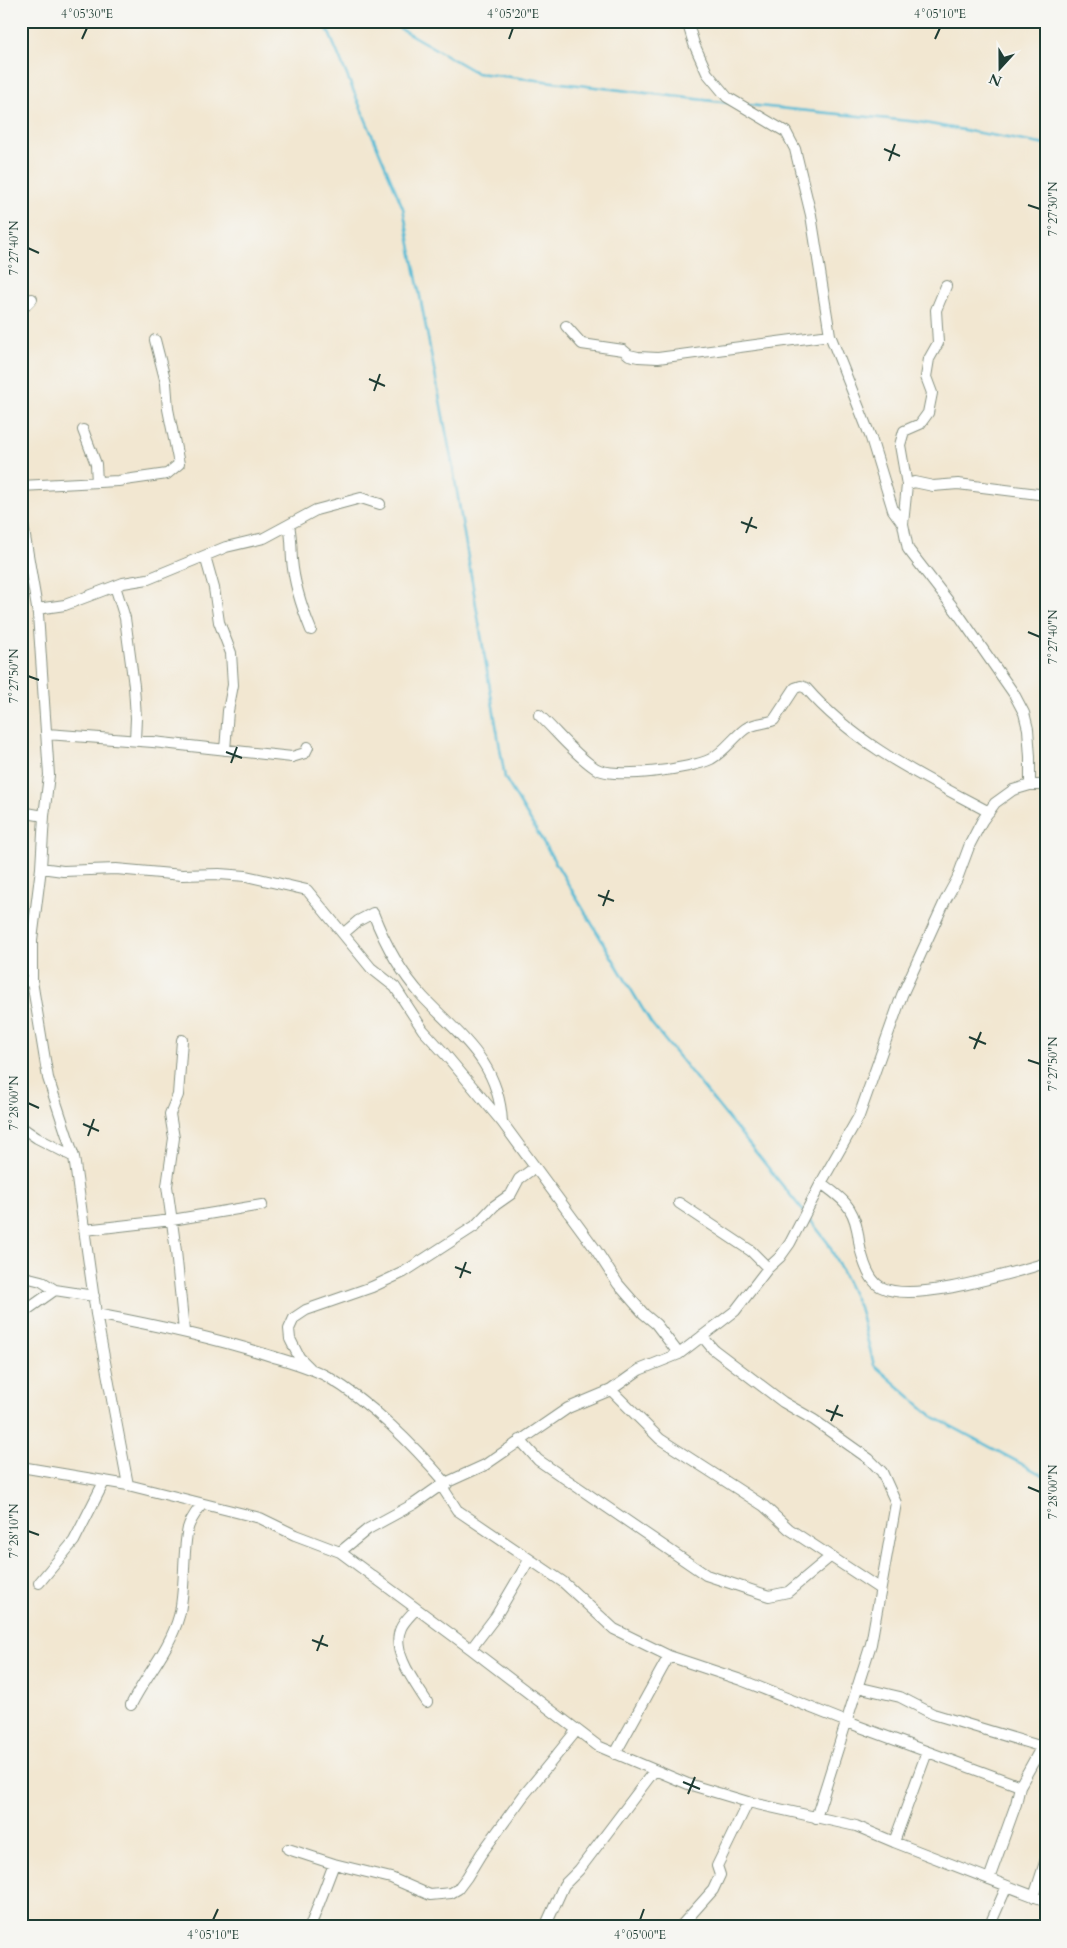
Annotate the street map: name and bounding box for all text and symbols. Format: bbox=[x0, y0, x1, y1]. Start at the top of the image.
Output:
text: 4°05'30"E bbox=[61, 6, 113, 22]
text: 4°05'20"E bbox=[487, 6, 539, 22]
text: 4°05'10"E bbox=[914, 6, 966, 22]
north arrow bbox=[974, 42, 1024, 92]
text: N bbox=[986, 69, 1005, 91]
text: 7°27'30"N bbox=[1045, 181, 1061, 236]
text: 7°27'40"N bbox=[6, 220, 22, 275]
text: 7°27'40"N bbox=[1045, 609, 1061, 664]
text: 7°27'50"N bbox=[6, 648, 22, 703]
text: 7°27'50"N bbox=[1045, 1036, 1061, 1091]
text: 7°28'00"N bbox=[6, 1075, 22, 1130]
text: 7°28'00"N bbox=[1045, 1464, 1061, 1519]
text: 7°28'10"N bbox=[6, 1503, 22, 1558]
text: 4°05'10"E bbox=[187, 1927, 239, 1943]
text: 4°05'00"E bbox=[614, 1927, 666, 1943]

